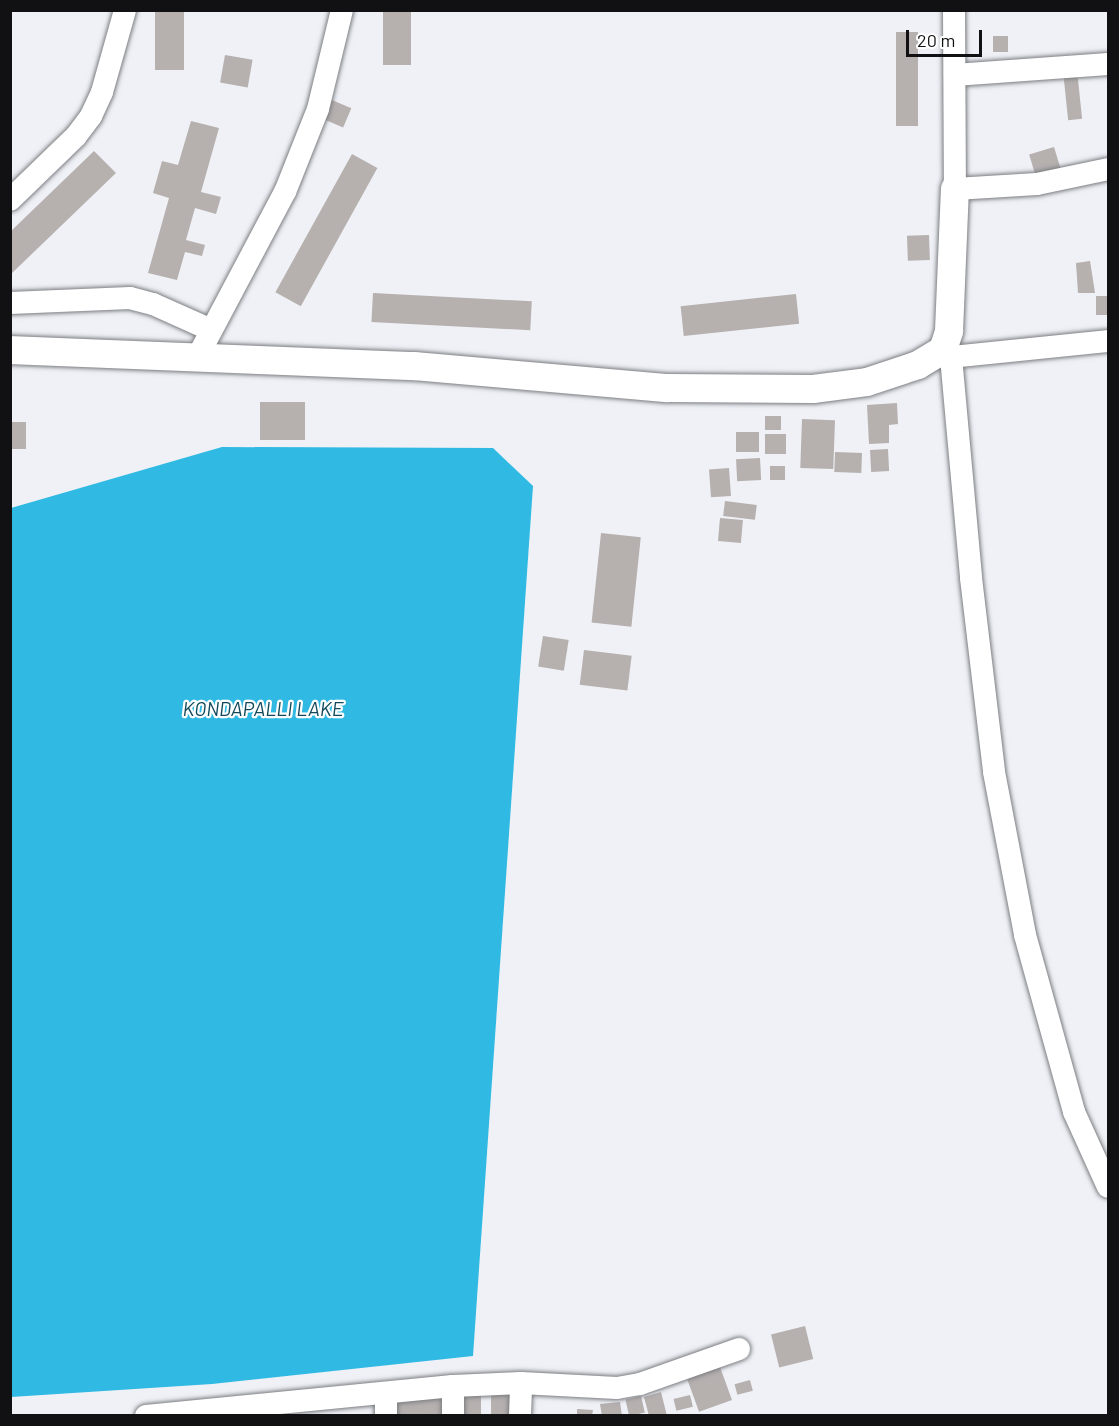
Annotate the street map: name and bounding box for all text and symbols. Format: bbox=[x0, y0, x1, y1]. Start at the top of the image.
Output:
scale bar bbox=[909, 18, 986, 56]
text: 20 m bbox=[917, 29, 955, 51]
water label: KONDAPALLI LAKE bbox=[183, 696, 343, 720]

